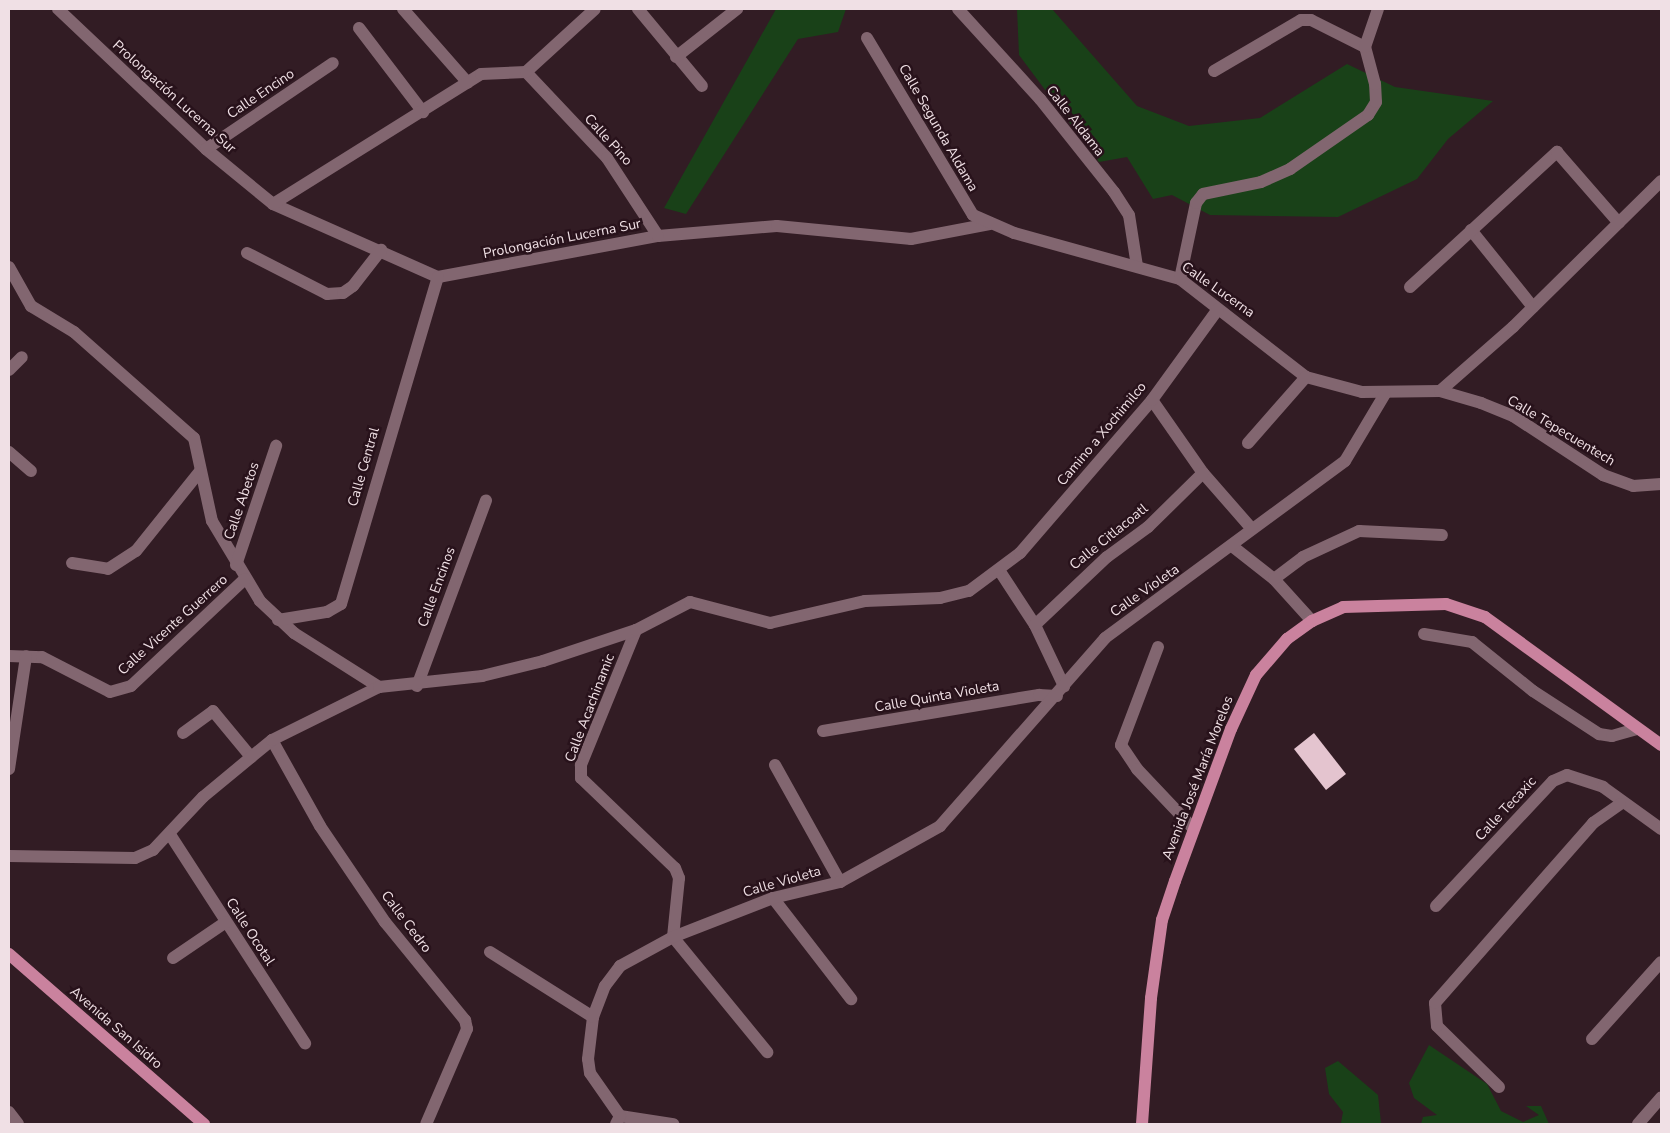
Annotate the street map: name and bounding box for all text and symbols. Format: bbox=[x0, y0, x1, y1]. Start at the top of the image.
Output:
street label: Prolongación Lucerna Sur bbox=[109, 37, 239, 157]
street label: Calle Segunda Aldama bbox=[895, 61, 981, 195]
street label: Calle Encino bbox=[224, 65, 298, 123]
street label: Calle Aldama bbox=[1042, 82, 1108, 160]
street label: Calle Pino bbox=[580, 111, 636, 169]
street label: Prolongación Lucerna Sur bbox=[482, 215, 642, 263]
street label: Calle Lucerna bbox=[1178, 259, 1258, 321]
street label: Camino a Xochimilco bbox=[1054, 379, 1150, 489]
street label: Calle Tepecuentech bbox=[1504, 392, 1618, 470]
street label: Calle Central bbox=[345, 425, 383, 509]
street label: Calle Abetos bbox=[221, 460, 263, 542]
street label: Calle Citlacoatl bbox=[1067, 500, 1151, 574]
street label: Calle Encinos bbox=[415, 545, 459, 629]
street label: Calle Violeta bbox=[1107, 561, 1183, 621]
street label: Calle Vicente Guerrero bbox=[115, 571, 231, 679]
street label: Calle Acachinamic bbox=[562, 651, 618, 765]
street label: Calle Quinta Violeta bbox=[873, 678, 1001, 716]
street label: Avenida José María Morelos bbox=[1159, 694, 1237, 862]
street label: Calle Tecaxic bbox=[1472, 773, 1540, 845]
street label: Calle Violeta bbox=[741, 863, 823, 901]
street label: Calle Cedro bbox=[377, 888, 435, 956]
street label: Calle Ocotal bbox=[222, 895, 278, 969]
street label: Avenida San Isidro bbox=[66, 983, 166, 1073]

